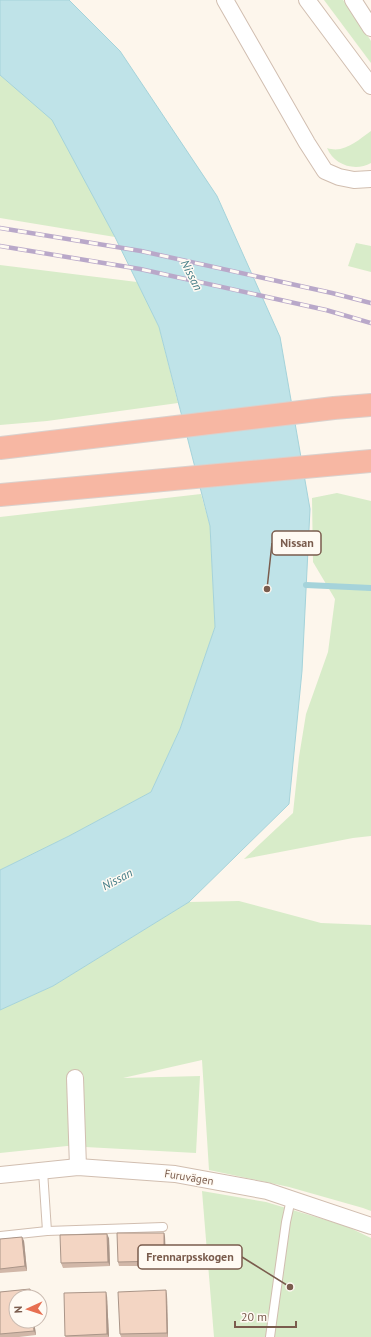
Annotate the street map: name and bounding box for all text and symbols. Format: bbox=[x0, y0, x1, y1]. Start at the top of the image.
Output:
water label: Nissan bbox=[178, 257, 206, 293]
callout: Nissan bbox=[272, 531, 321, 555]
text: Nissan bbox=[280, 535, 314, 550]
water label: Nissan bbox=[99, 865, 135, 893]
street label: Furuvägen bbox=[163, 1166, 215, 1188]
callout: Frennarpsskogen bbox=[138, 1245, 242, 1269]
text: Frennarpsskogen bbox=[146, 1249, 234, 1264]
north arrow bbox=[8, 1289, 48, 1329]
scale bar bbox=[235, 1303, 296, 1329]
text: N bbox=[11, 1306, 25, 1314]
text: 20 m bbox=[241, 1309, 267, 1324]

